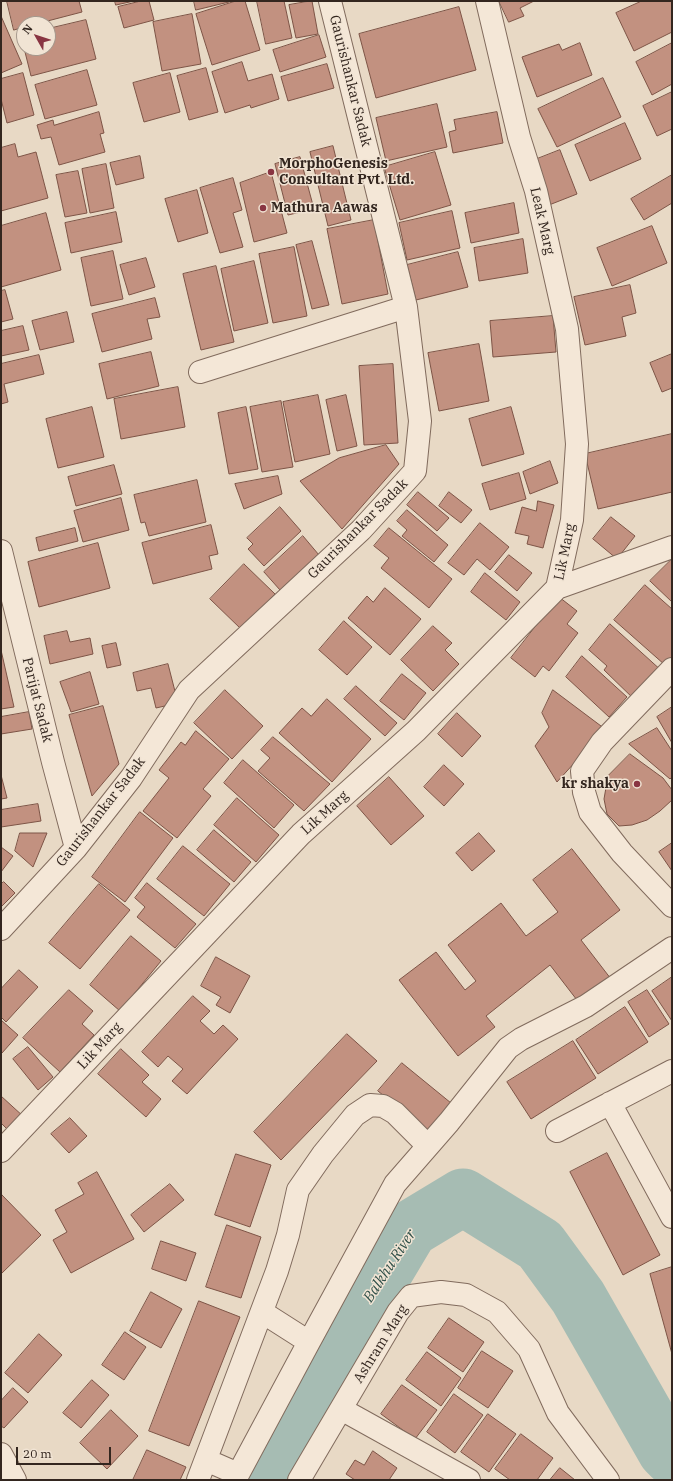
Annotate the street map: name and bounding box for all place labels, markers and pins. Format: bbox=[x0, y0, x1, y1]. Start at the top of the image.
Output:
place label: MorphoGenesis Consultant Pvt. Ltd. bbox=[279, 156, 414, 188]
marker: MorphoGenesis Consultant Pvt. Ltd. bbox=[266, 167, 276, 177]
place label: Mathura Aawas bbox=[271, 200, 378, 216]
marker: Mathura Aawas bbox=[258, 203, 268, 213]
place label: kr shakya bbox=[561, 776, 629, 792]
marker: kr shakya bbox=[632, 779, 642, 789]

